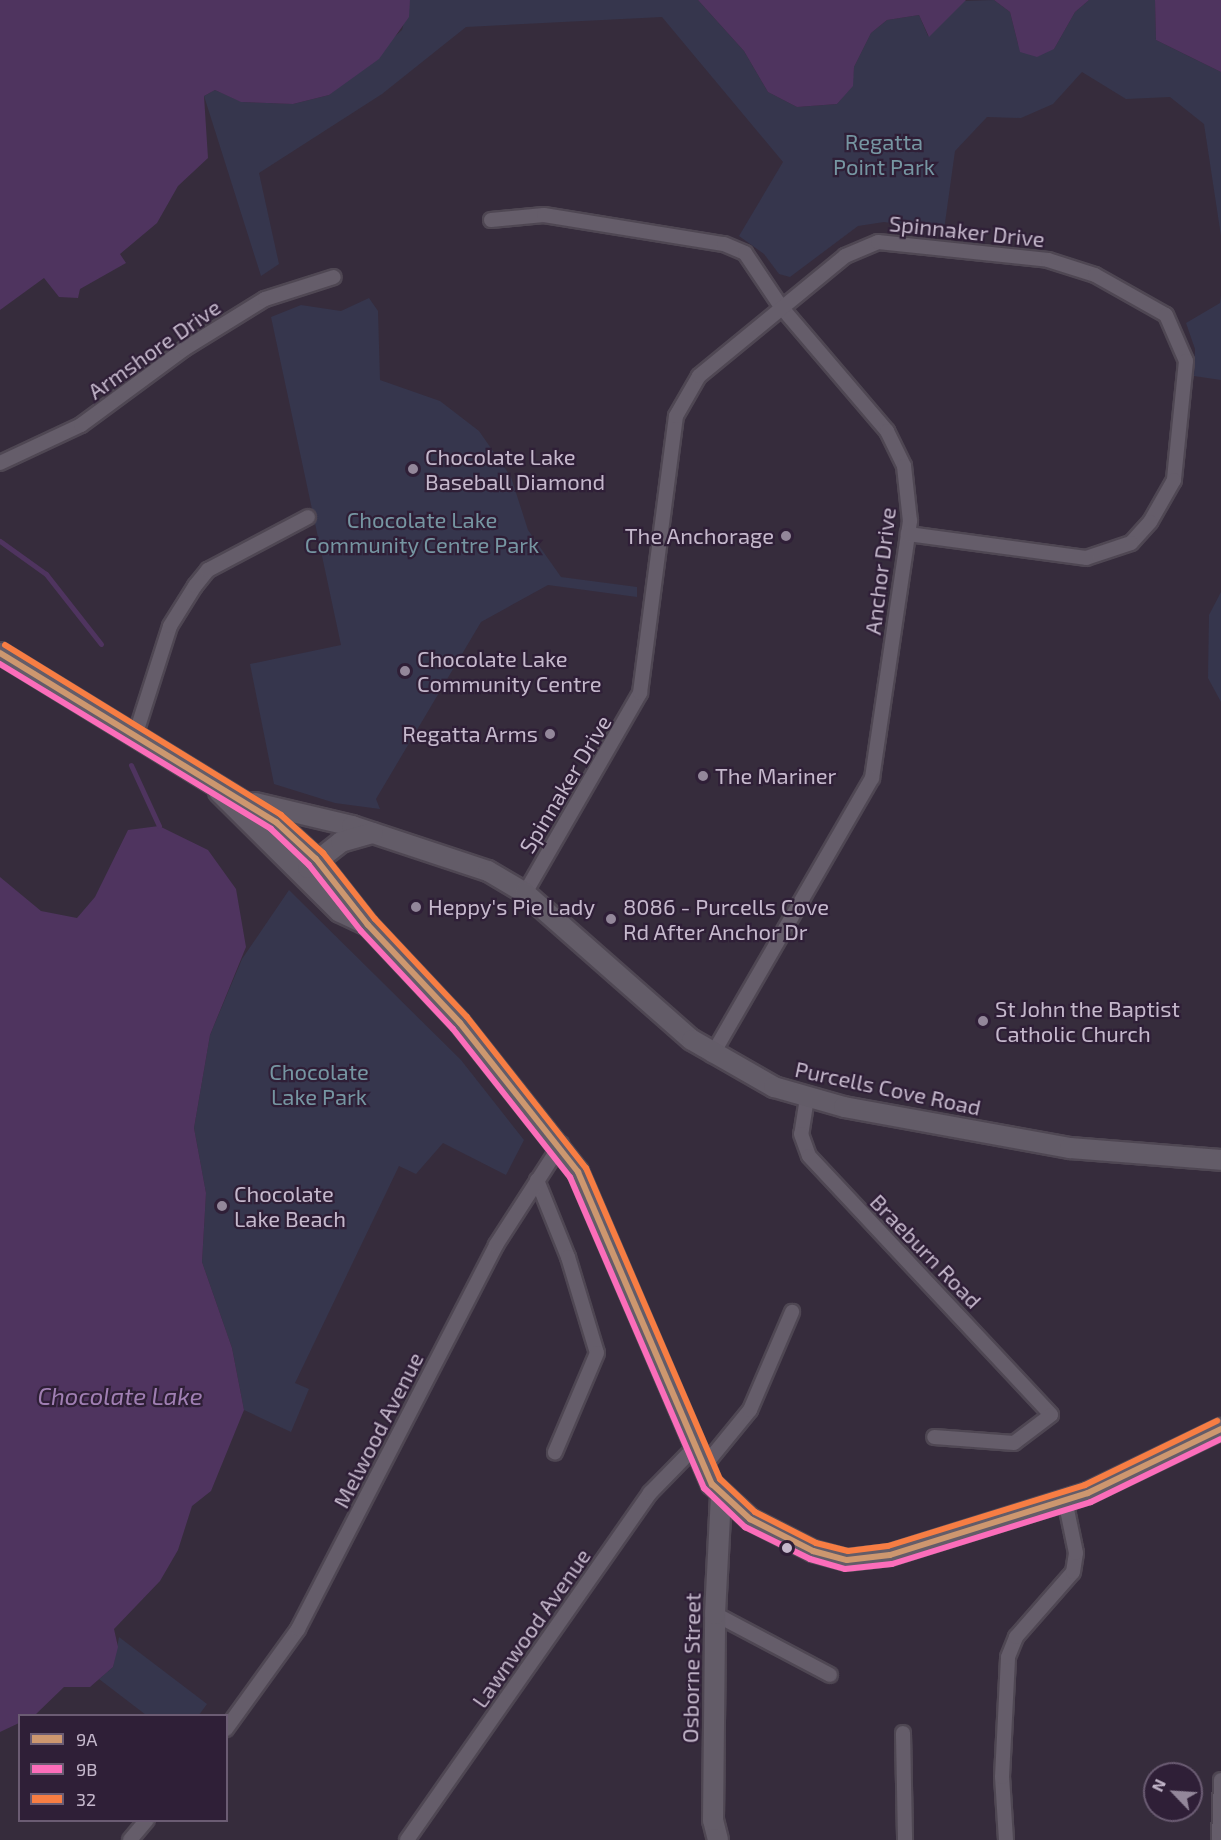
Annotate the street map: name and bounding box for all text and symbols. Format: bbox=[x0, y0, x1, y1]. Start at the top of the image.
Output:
park label: Regatta Point Park bbox=[833, 128, 935, 180]
street label: Spinnaker Drive bbox=[888, 210, 1046, 252]
street label: Armshore Drive bbox=[83, 294, 225, 404]
place label: Chocolate Lake Baseball Diamond bbox=[425, 443, 606, 494]
marker: Chocolate Lake Baseball Diamond bbox=[406, 462, 420, 476]
park label: Chocolate Lake Community Centre Park bbox=[304, 506, 540, 558]
street label: Anchor Drive bbox=[859, 506, 901, 636]
place label: The Anchorage bbox=[624, 523, 774, 549]
marker: The Anchorage bbox=[779, 529, 793, 543]
place label: Chocolate Lake Community Centre bbox=[417, 645, 602, 696]
marker: Chocolate Lake Community Centre bbox=[398, 664, 412, 678]
street label: Spinnaker Drive bbox=[513, 710, 617, 858]
place label: Regatta Arms bbox=[402, 721, 538, 747]
marker: Regatta Arms bbox=[543, 727, 557, 741]
place label: The Mariner bbox=[715, 763, 836, 789]
marker: The Mariner bbox=[696, 769, 710, 783]
place label: 8086 - Purcells Cove Rd After Anchor Dr bbox=[623, 893, 829, 944]
place label: Heppy's Pie Lady bbox=[428, 894, 595, 920]
marker: Heppy's Pie Lady bbox=[409, 900, 423, 914]
marker: 8086 - Purcells Cove Rd After Anchor Dr bbox=[604, 912, 618, 926]
place label: St John the Baptist Catholic Church bbox=[995, 995, 1181, 1046]
marker: St John the Baptist Catholic Church bbox=[976, 1014, 990, 1028]
street label: Purcells Cove Road bbox=[793, 1055, 983, 1121]
park label: Chocolate Lake Park bbox=[269, 1058, 369, 1110]
place label: Chocolate Lake Beach bbox=[234, 1180, 346, 1232]
street label: Braeburn Road bbox=[865, 1188, 987, 1314]
marker: Chocolate Lake Beach bbox=[215, 1199, 229, 1213]
street label: Melwood Avenue bbox=[327, 1348, 429, 1512]
water label: Chocolate Lake bbox=[37, 1382, 203, 1410]
unlabelled marker bbox=[781, 1542, 793, 1554]
street label: Lawnwood Avenue bbox=[466, 1543, 596, 1713]
street label: Osborne Street bbox=[676, 1593, 706, 1743]
legend bbox=[18, 1714, 228, 1822]
text: 9A bbox=[76, 1728, 98, 1750]
text: 9B bbox=[76, 1758, 97, 1780]
north arrow bbox=[1143, 1762, 1203, 1822]
text: N bbox=[1147, 1776, 1169, 1794]
text: 32 bbox=[76, 1788, 96, 1810]

